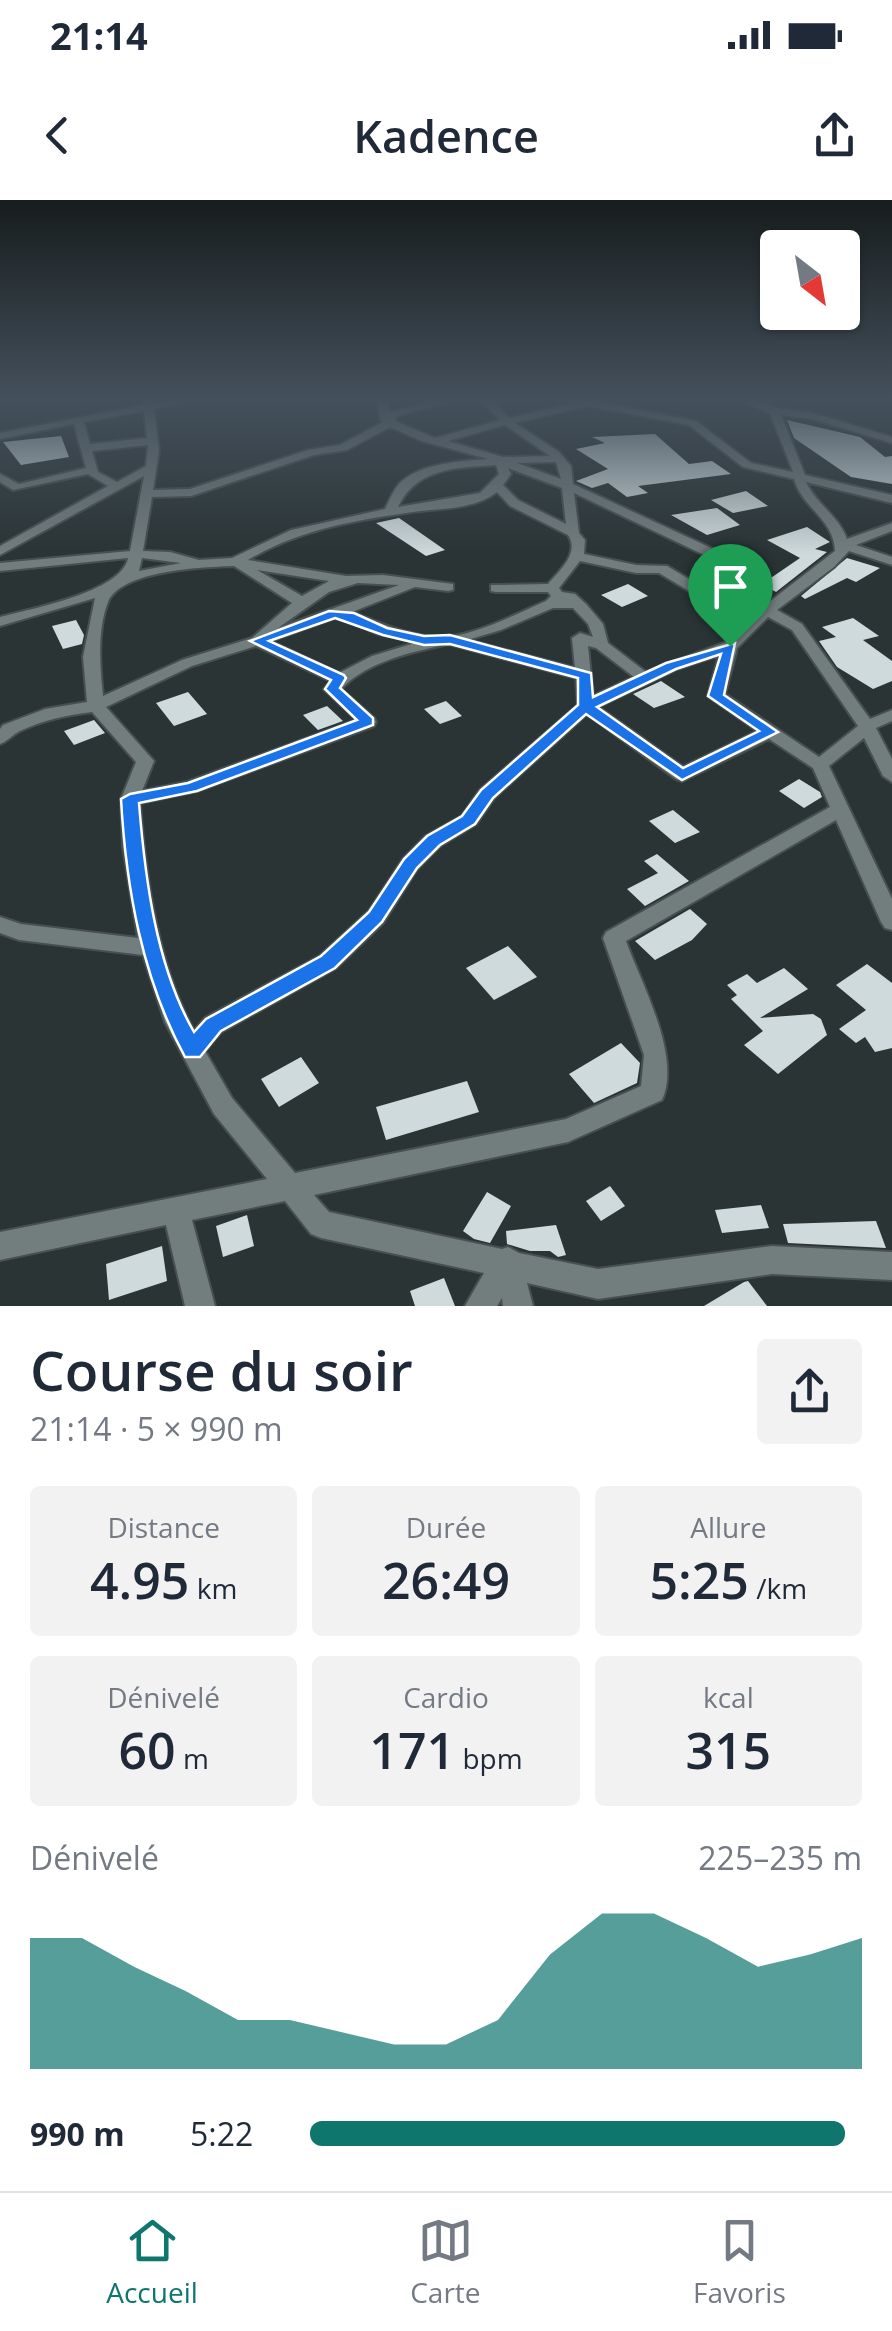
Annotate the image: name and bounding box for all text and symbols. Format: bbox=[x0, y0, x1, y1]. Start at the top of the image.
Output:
text: 21:14 bbox=[50, 9, 148, 61]
text: Kadence bbox=[353, 105, 539, 166]
icon: back bbox=[30, 108, 85, 163]
icon: share bbox=[807, 108, 862, 163]
north arrow bbox=[760, 230, 860, 330]
map controls bbox=[760, 230, 860, 330]
pin bbox=[688, 544, 773, 647]
icon: arrive bbox=[703, 559, 758, 614]
text: Course du soir bbox=[30, 1332, 413, 1407]
button: share bbox=[757, 1339, 862, 1444]
text: 21:14 · 5 × 990 m bbox=[30, 1407, 283, 1450]
text: Distance bbox=[107, 1508, 220, 1546]
text: Durée bbox=[406, 1508, 486, 1546]
text: Allure bbox=[690, 1508, 766, 1546]
text: 4.95 bbox=[90, 1546, 189, 1614]
text: 26:49 bbox=[382, 1546, 510, 1614]
text: 5:25 bbox=[650, 1546, 749, 1614]
text: km bbox=[189, 1569, 237, 1607]
text: /km bbox=[749, 1569, 807, 1607]
text: Dénivelé bbox=[107, 1678, 220, 1716]
text: Cardio bbox=[403, 1678, 489, 1716]
text: kcal bbox=[703, 1678, 754, 1716]
text: 60 bbox=[118, 1716, 176, 1784]
text: 171 bbox=[369, 1716, 455, 1784]
text: 315 bbox=[685, 1716, 771, 1784]
text: m bbox=[176, 1739, 209, 1777]
text: bpm bbox=[455, 1739, 523, 1777]
text: Dénivelé bbox=[30, 1836, 159, 1879]
text: 225–235 m bbox=[698, 1836, 862, 1879]
text: 990 m bbox=[30, 2112, 125, 2155]
text: 5:22 bbox=[190, 2112, 253, 2155]
tab: Accueil bbox=[106, 2213, 198, 2311]
tab: Carte bbox=[410, 2213, 481, 2311]
tab: Favoris bbox=[693, 2213, 786, 2311]

